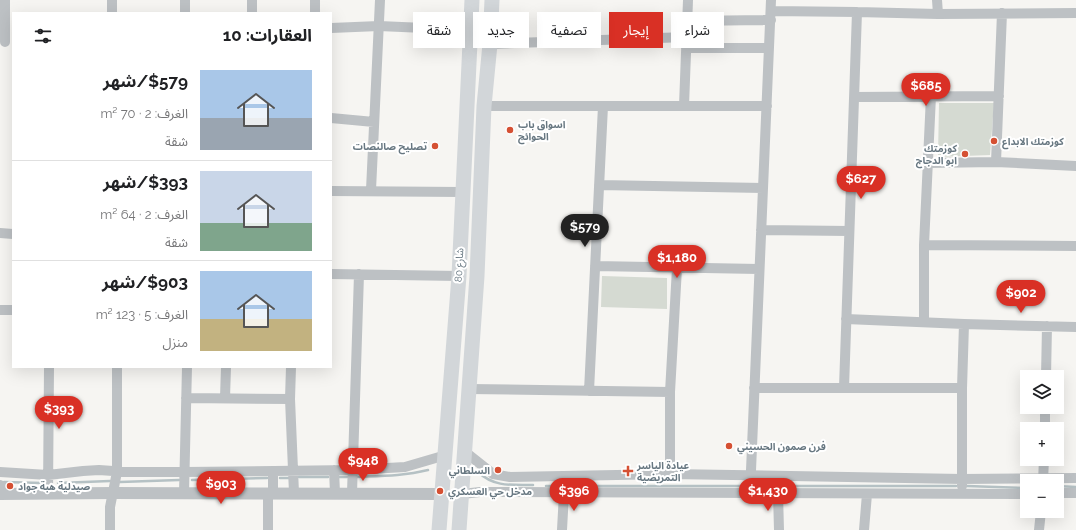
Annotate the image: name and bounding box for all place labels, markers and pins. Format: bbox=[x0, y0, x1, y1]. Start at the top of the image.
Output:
pin: $685 bbox=[902, 73, 950, 107]
place label: اسواق باب الحوائج bbox=[518, 119, 566, 145]
marker: اسواق باب الحوائج bbox=[505, 125, 515, 135]
marker: كوزمتك الابداع bbox=[989, 136, 999, 146]
place label: كوزمتك الابداع bbox=[1002, 136, 1064, 150]
place label: تصليح صالنصات bbox=[353, 141, 427, 155]
marker: تصليح صالنصات bbox=[430, 141, 440, 151]
place label: كوزمتك ابو الدجاج bbox=[916, 143, 957, 169]
marker: كوزمتك ابو الدجاج bbox=[960, 149, 970, 159]
pin: $627 bbox=[837, 166, 885, 200]
pin: $579 bbox=[561, 214, 609, 248]
pin: $1,180 bbox=[644, 245, 710, 279]
pin: $902 bbox=[997, 280, 1045, 314]
pin: $393 bbox=[35, 396, 83, 430]
place label: فرن صمون الحسيني bbox=[737, 440, 826, 455]
marker: فرن صمون الحسيني bbox=[724, 441, 734, 451]
pin: $948 bbox=[339, 448, 387, 482]
place label: عيادة الياسر التمريضية bbox=[636, 460, 690, 484]
place label: السلطاني bbox=[449, 465, 490, 479]
marker: السلطاني bbox=[493, 465, 503, 475]
marker: عيادة الياسر التمريضية bbox=[622, 465, 634, 477]
pin: $903 bbox=[197, 471, 245, 505]
pin: $396 bbox=[550, 478, 598, 512]
pin: $1,430 bbox=[735, 478, 801, 512]
place label: صيدلية هبة جواد bbox=[18, 480, 90, 493]
marker: صيدلية هبة جواد bbox=[5, 481, 15, 491]
marker: مدخل حي العسكري bbox=[435, 486, 445, 496]
place label: مدخل حي العسكري bbox=[448, 486, 532, 500]

